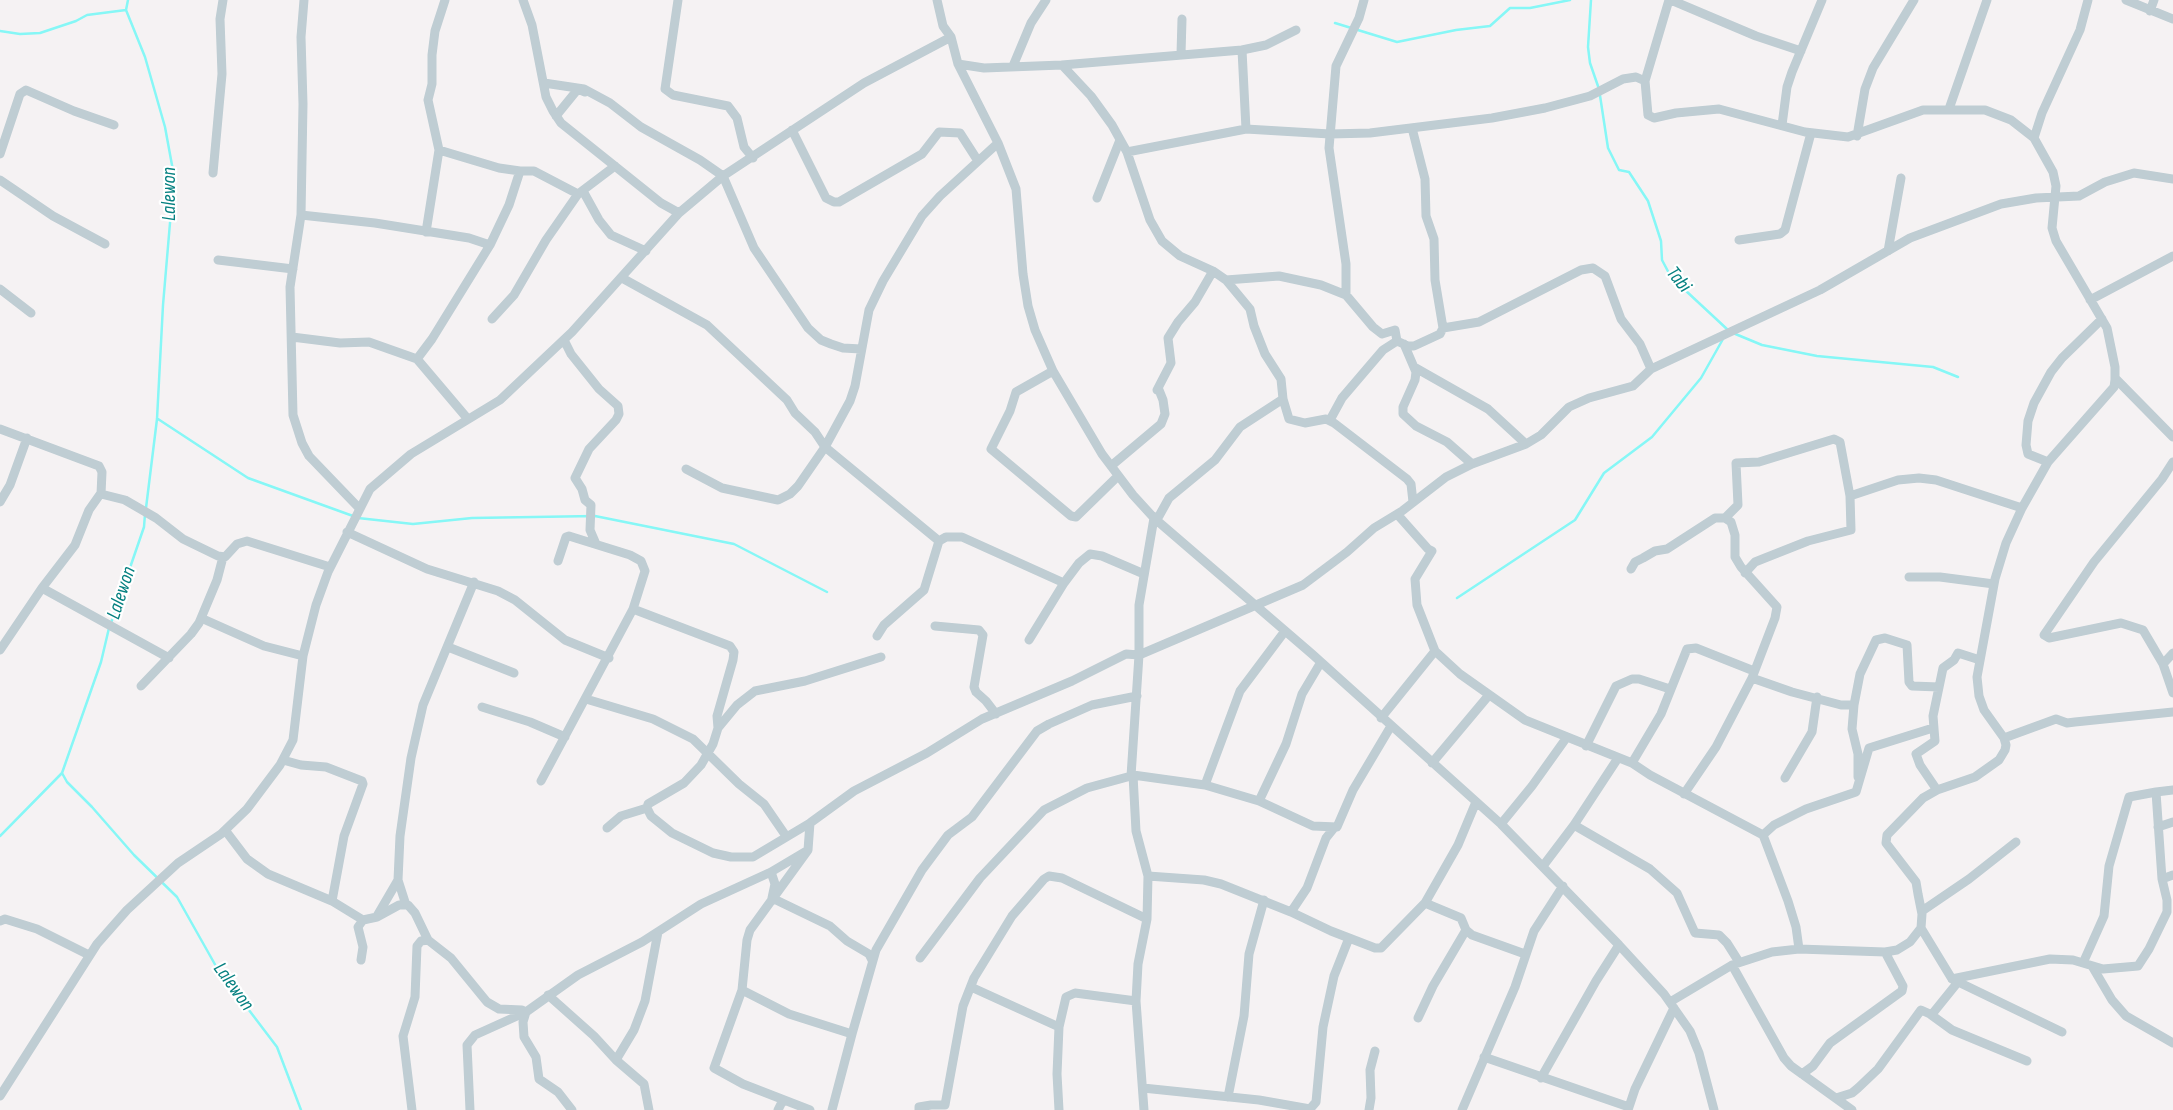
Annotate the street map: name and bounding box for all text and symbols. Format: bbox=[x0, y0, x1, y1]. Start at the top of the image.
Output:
water label: Lalewon bbox=[158, 167, 182, 221]
water label: Tabi bbox=[1660, 262, 1696, 298]
water label: Lalewon bbox=[102, 564, 142, 622]
water label: Lalewon bbox=[207, 958, 259, 1016]

